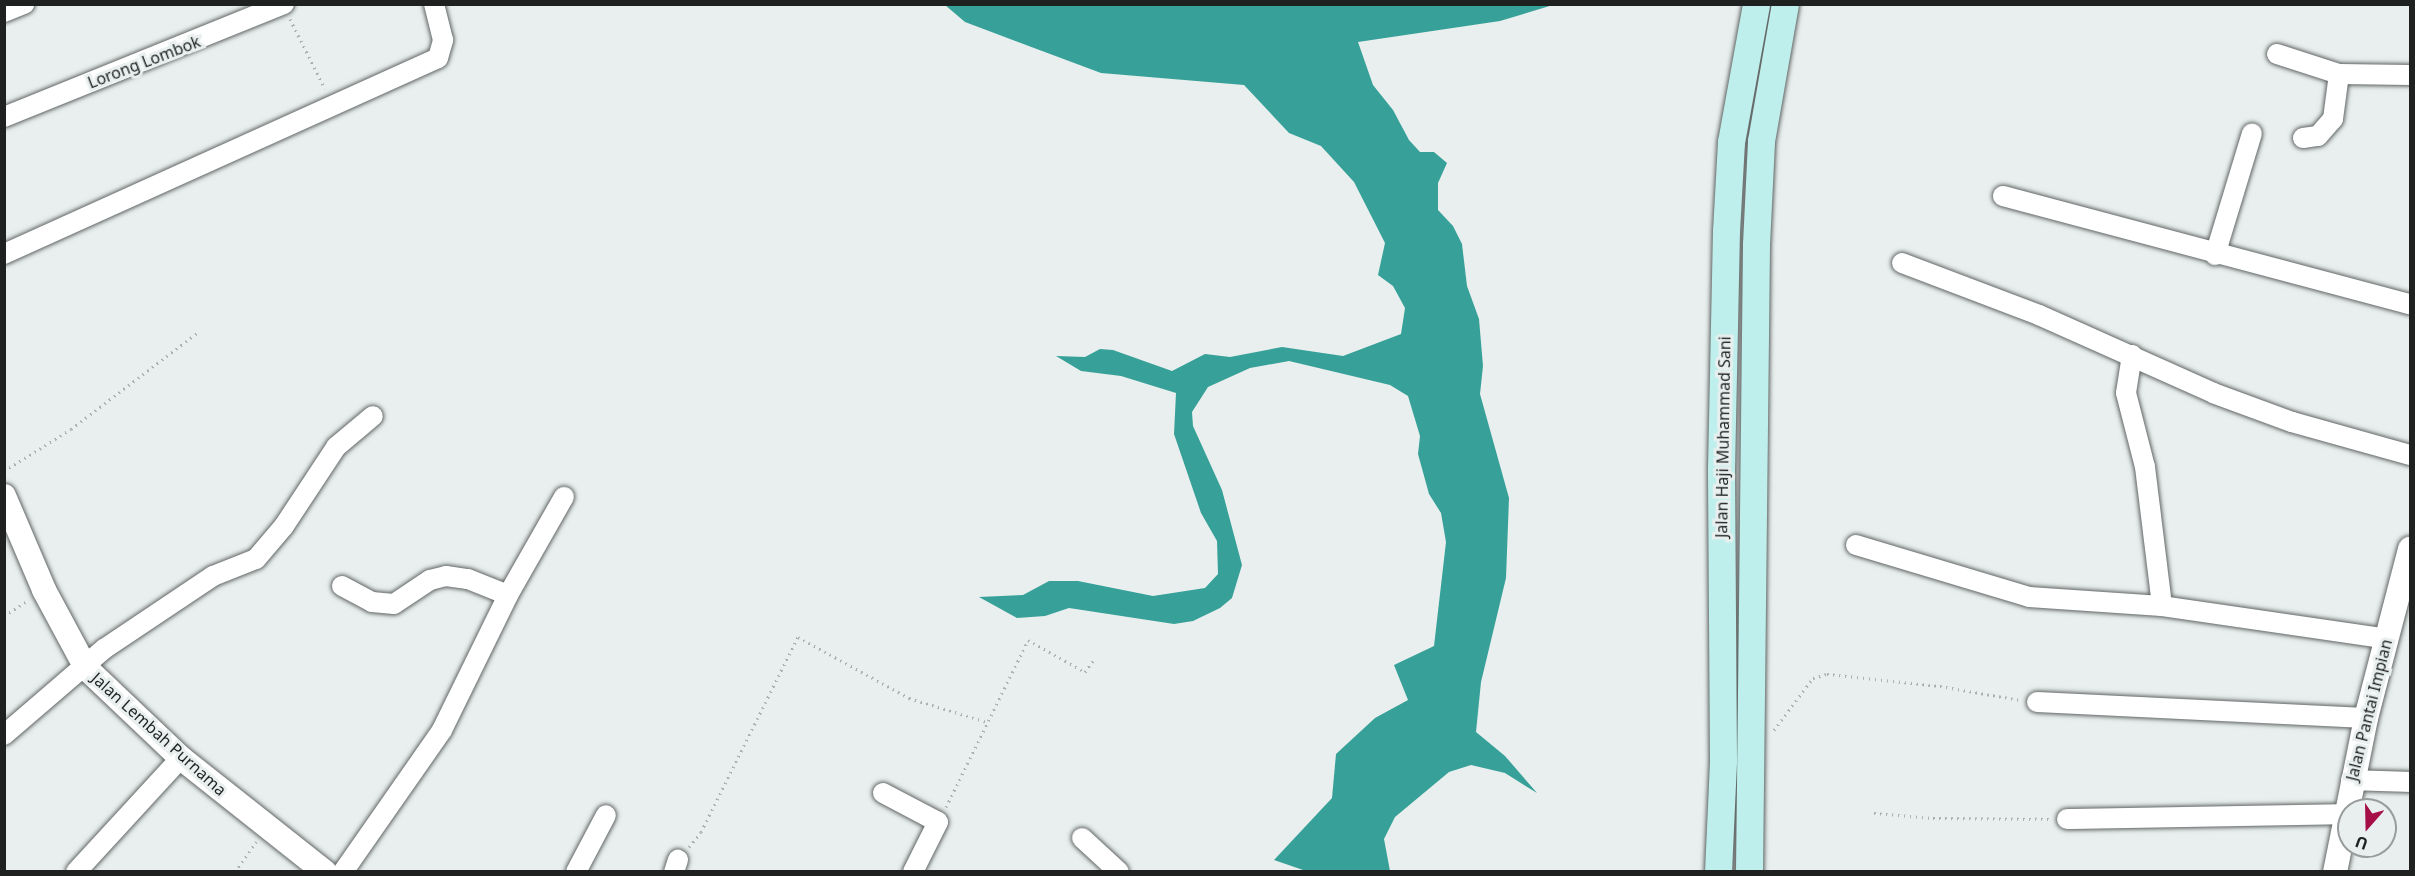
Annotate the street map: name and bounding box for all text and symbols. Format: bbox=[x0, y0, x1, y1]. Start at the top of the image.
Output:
street label: Lorong Lombok bbox=[85, 32, 203, 92]
street label: Jalan Haji Muhammad Sani bbox=[1712, 336, 1734, 538]
street label: Jalan Pantai Impian bbox=[2342, 637, 2396, 783]
street label: Jalan Lembah Purnama bbox=[88, 668, 230, 800]
north arrow bbox=[2337, 798, 2397, 858]
text: U bbox=[2352, 831, 2371, 855]

